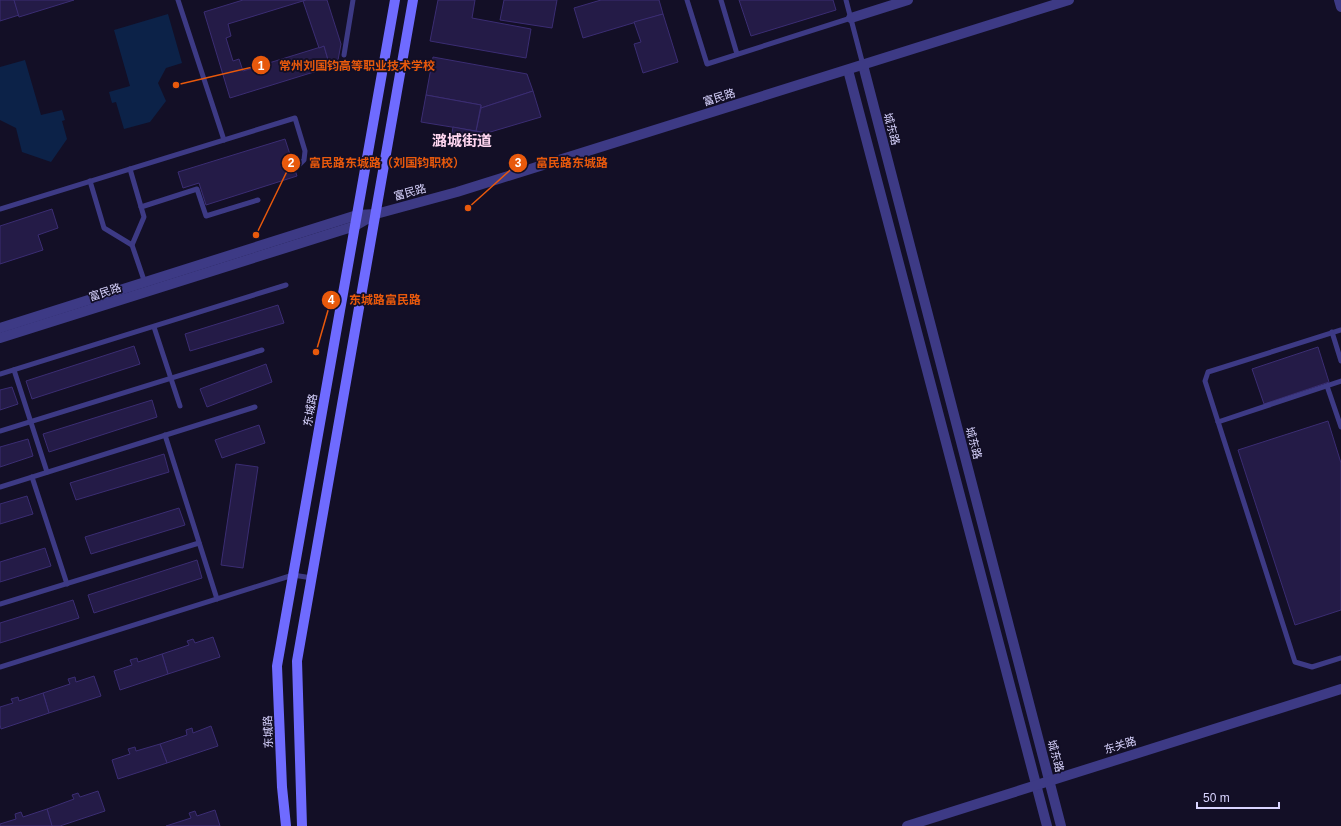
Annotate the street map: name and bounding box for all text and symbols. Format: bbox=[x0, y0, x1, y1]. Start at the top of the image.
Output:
callout: 常州刘国钧高等职业技术学校 bbox=[251, 53, 443, 77]
text: 1 bbox=[258, 59, 265, 73]
text: 常州刘国钧高等职业技术学校 bbox=[279, 59, 435, 73]
street label: 富民路 bbox=[701, 86, 737, 108]
street label: 城东路 bbox=[882, 112, 902, 146]
district label: 潞城街道 bbox=[432, 132, 492, 149]
callout: 富民路东城路（刘国钧职校） bbox=[281, 151, 473, 175]
callout: 富民路东城路 bbox=[508, 151, 616, 175]
text: 2 bbox=[288, 156, 295, 170]
text: 富民路东城路（刘国钧职校） bbox=[309, 156, 465, 170]
text: 3 bbox=[515, 156, 522, 170]
text: 富民路东城路 bbox=[536, 156, 608, 170]
street label: 富民路 bbox=[393, 182, 427, 202]
street label: 富民路 bbox=[87, 281, 123, 303]
callout: 东城路富民路 bbox=[321, 288, 429, 312]
text: 4 bbox=[328, 293, 335, 307]
text: 东城路富民路 bbox=[349, 293, 421, 307]
street label: 东城路 bbox=[301, 393, 319, 427]
street label: 城东路 bbox=[964, 426, 984, 460]
street label: 东城路 bbox=[261, 715, 275, 749]
street label: 东关路 bbox=[1102, 734, 1138, 756]
street label: 城东路 bbox=[1046, 739, 1066, 773]
scale bar bbox=[1197, 784, 1279, 810]
text: 50 m bbox=[1203, 791, 1230, 805]

